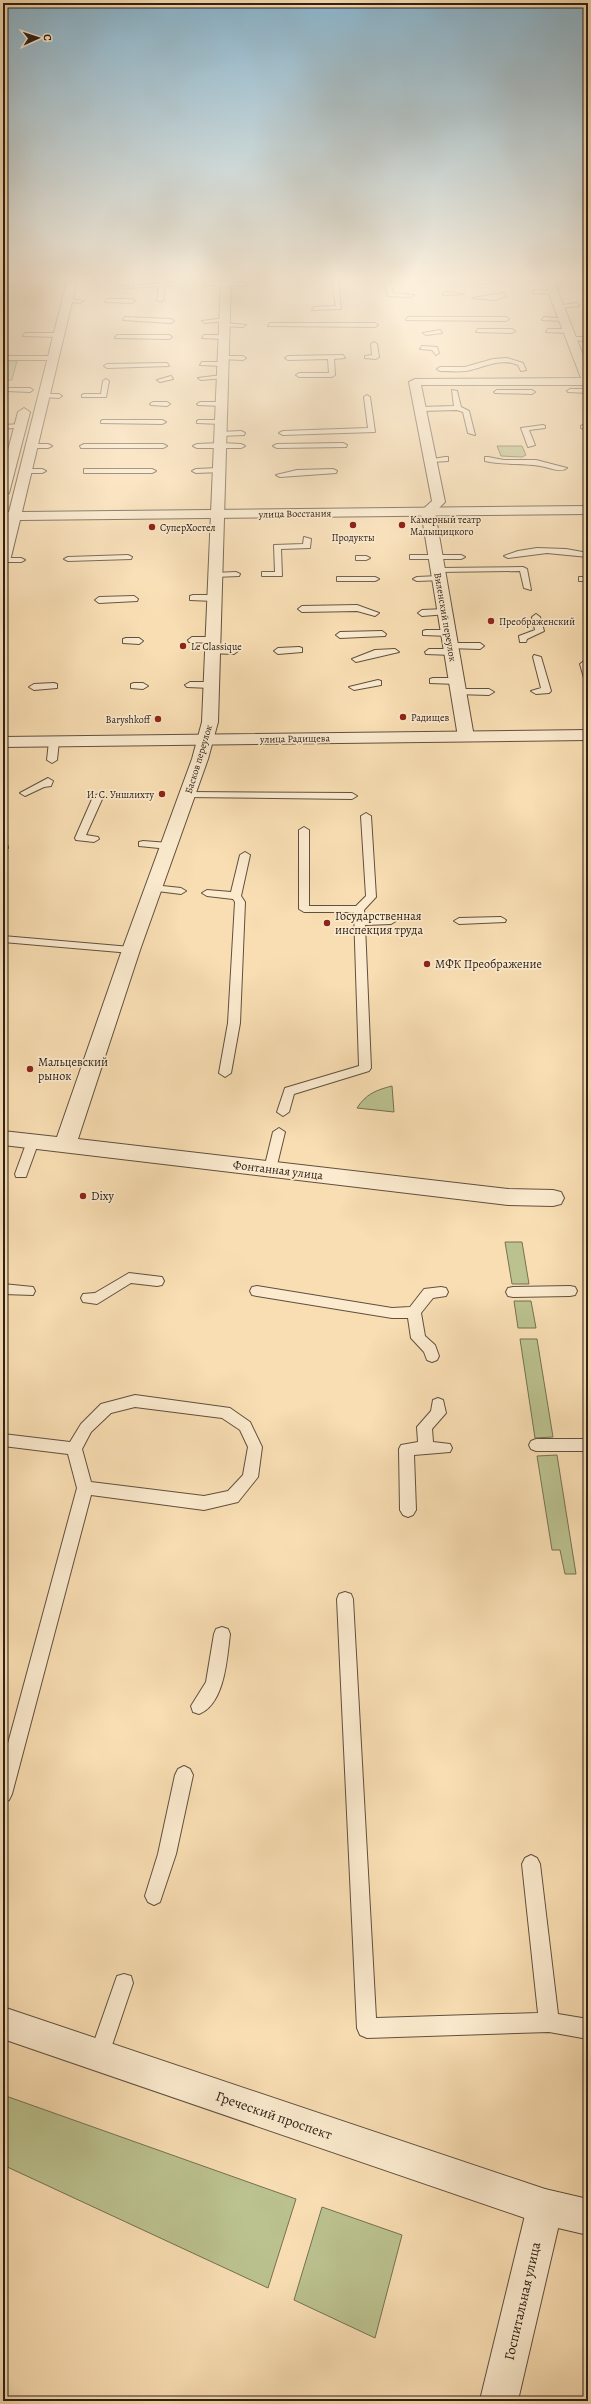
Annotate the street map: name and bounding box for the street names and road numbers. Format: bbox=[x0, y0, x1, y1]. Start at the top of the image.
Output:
street label: улица Восстания bbox=[258, 506, 332, 521]
street label: Виленский переулок bbox=[430, 572, 460, 663]
street label: Басков переулок bbox=[182, 723, 216, 796]
street label: улица Радищева bbox=[259, 731, 331, 746]
street label: Фонтанная улица bbox=[232, 1157, 324, 1184]
street label: Греческий проспект bbox=[213, 2087, 335, 2144]
street label: Госпитальная улица bbox=[500, 2240, 545, 2362]

